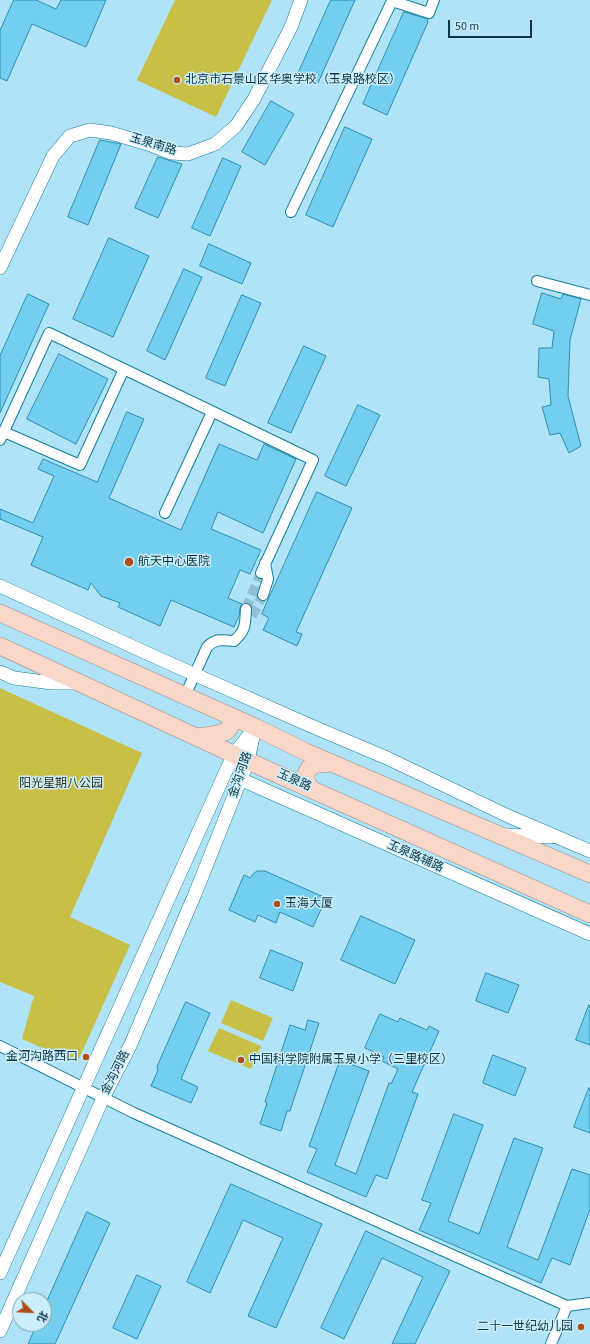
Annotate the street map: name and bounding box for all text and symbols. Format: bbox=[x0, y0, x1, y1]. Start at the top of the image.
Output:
scale bar bbox=[450, 12, 534, 38]
text: 50 m bbox=[455, 18, 479, 35]
place label: 北京市石景山区华奥学校（玉泉路校区） bbox=[185, 73, 401, 87]
marker: 北京市石景山区华奥学校（玉泉路校区） bbox=[172, 75, 182, 85]
street label: 玉泉南路 bbox=[128, 131, 178, 159]
place label: 航天中心医院 bbox=[138, 555, 210, 569]
marker: 航天中心医院 bbox=[123, 556, 135, 568]
street label: 金沟河路 bbox=[226, 750, 256, 800]
street label: 玉泉路 bbox=[275, 767, 313, 795]
park label: 阳光星期八公园 bbox=[19, 777, 103, 791]
street label: 玉泉路辅路 bbox=[385, 838, 445, 876]
place label: 玉海大厦 bbox=[285, 897, 333, 911]
marker: 玉海大厦 bbox=[272, 899, 282, 909]
street label: 金沟河路 bbox=[99, 1048, 133, 1098]
place label: 金河沟路西口 bbox=[6, 1050, 78, 1064]
marker: 金河沟路西口 bbox=[81, 1052, 91, 1062]
place label: 中国科学院附属玉泉小学（三里校区） bbox=[249, 1053, 453, 1067]
marker: 中国科学院附属玉泉小学（三里校区） bbox=[236, 1055, 246, 1065]
north arrow bbox=[12, 1292, 52, 1332]
text: 北 bbox=[33, 1309, 52, 1325]
place label: 二十一世纪幼儿园 bbox=[477, 1320, 573, 1334]
marker: 二十一世纪幼儿园 bbox=[576, 1322, 586, 1332]

